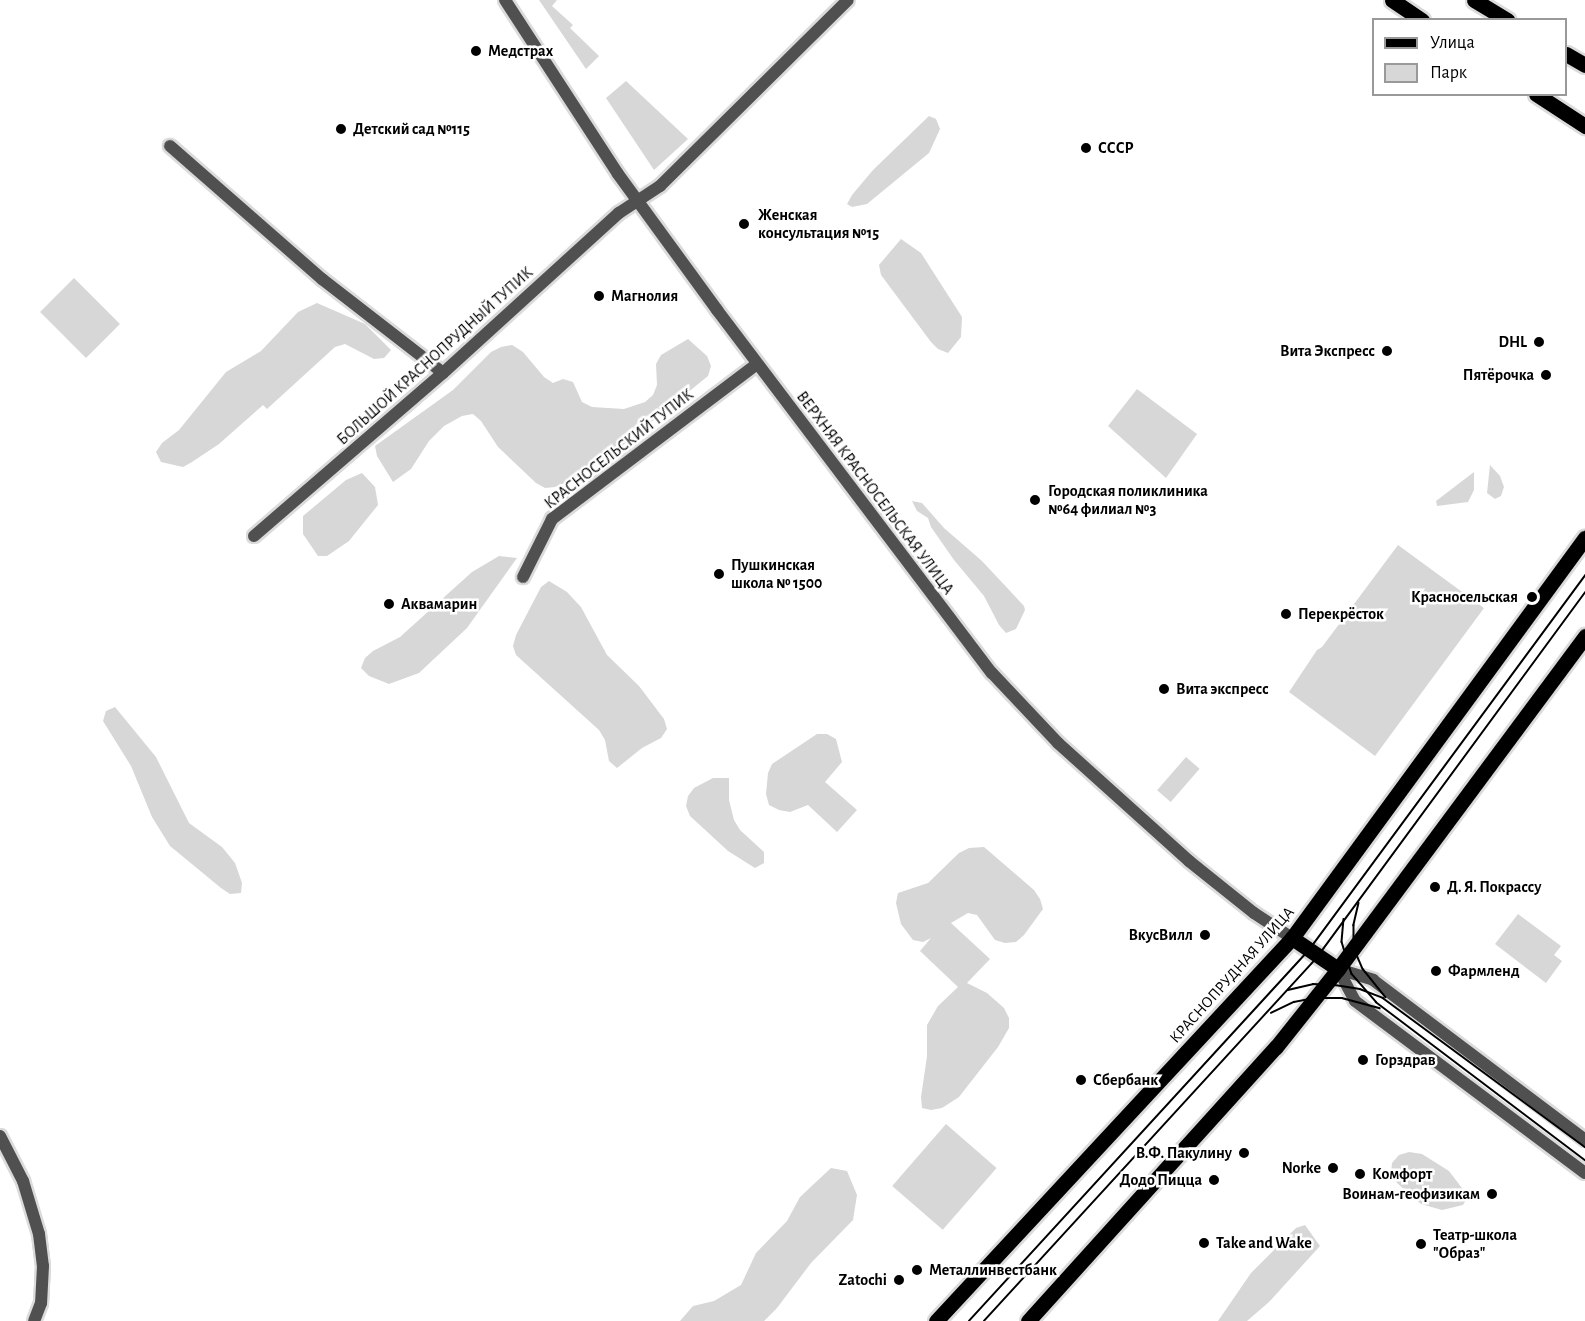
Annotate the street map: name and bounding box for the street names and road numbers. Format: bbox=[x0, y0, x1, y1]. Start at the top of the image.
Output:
street label: БОЛЬШОЙ КРАСНОПРУДНЫЙ ТУПИК bbox=[333, 263, 537, 449]
street label: КРАСНОСЕЛЬСКИЙ ТУПИК bbox=[541, 385, 697, 513]
street label: ВЕРХНЯЯ КРАСНОСЕЛЬСКАЯ УЛИЦА bbox=[792, 388, 958, 598]
street label: КРАСНОПРУДНАЯ УЛИЦА bbox=[1166, 903, 1298, 1047]

